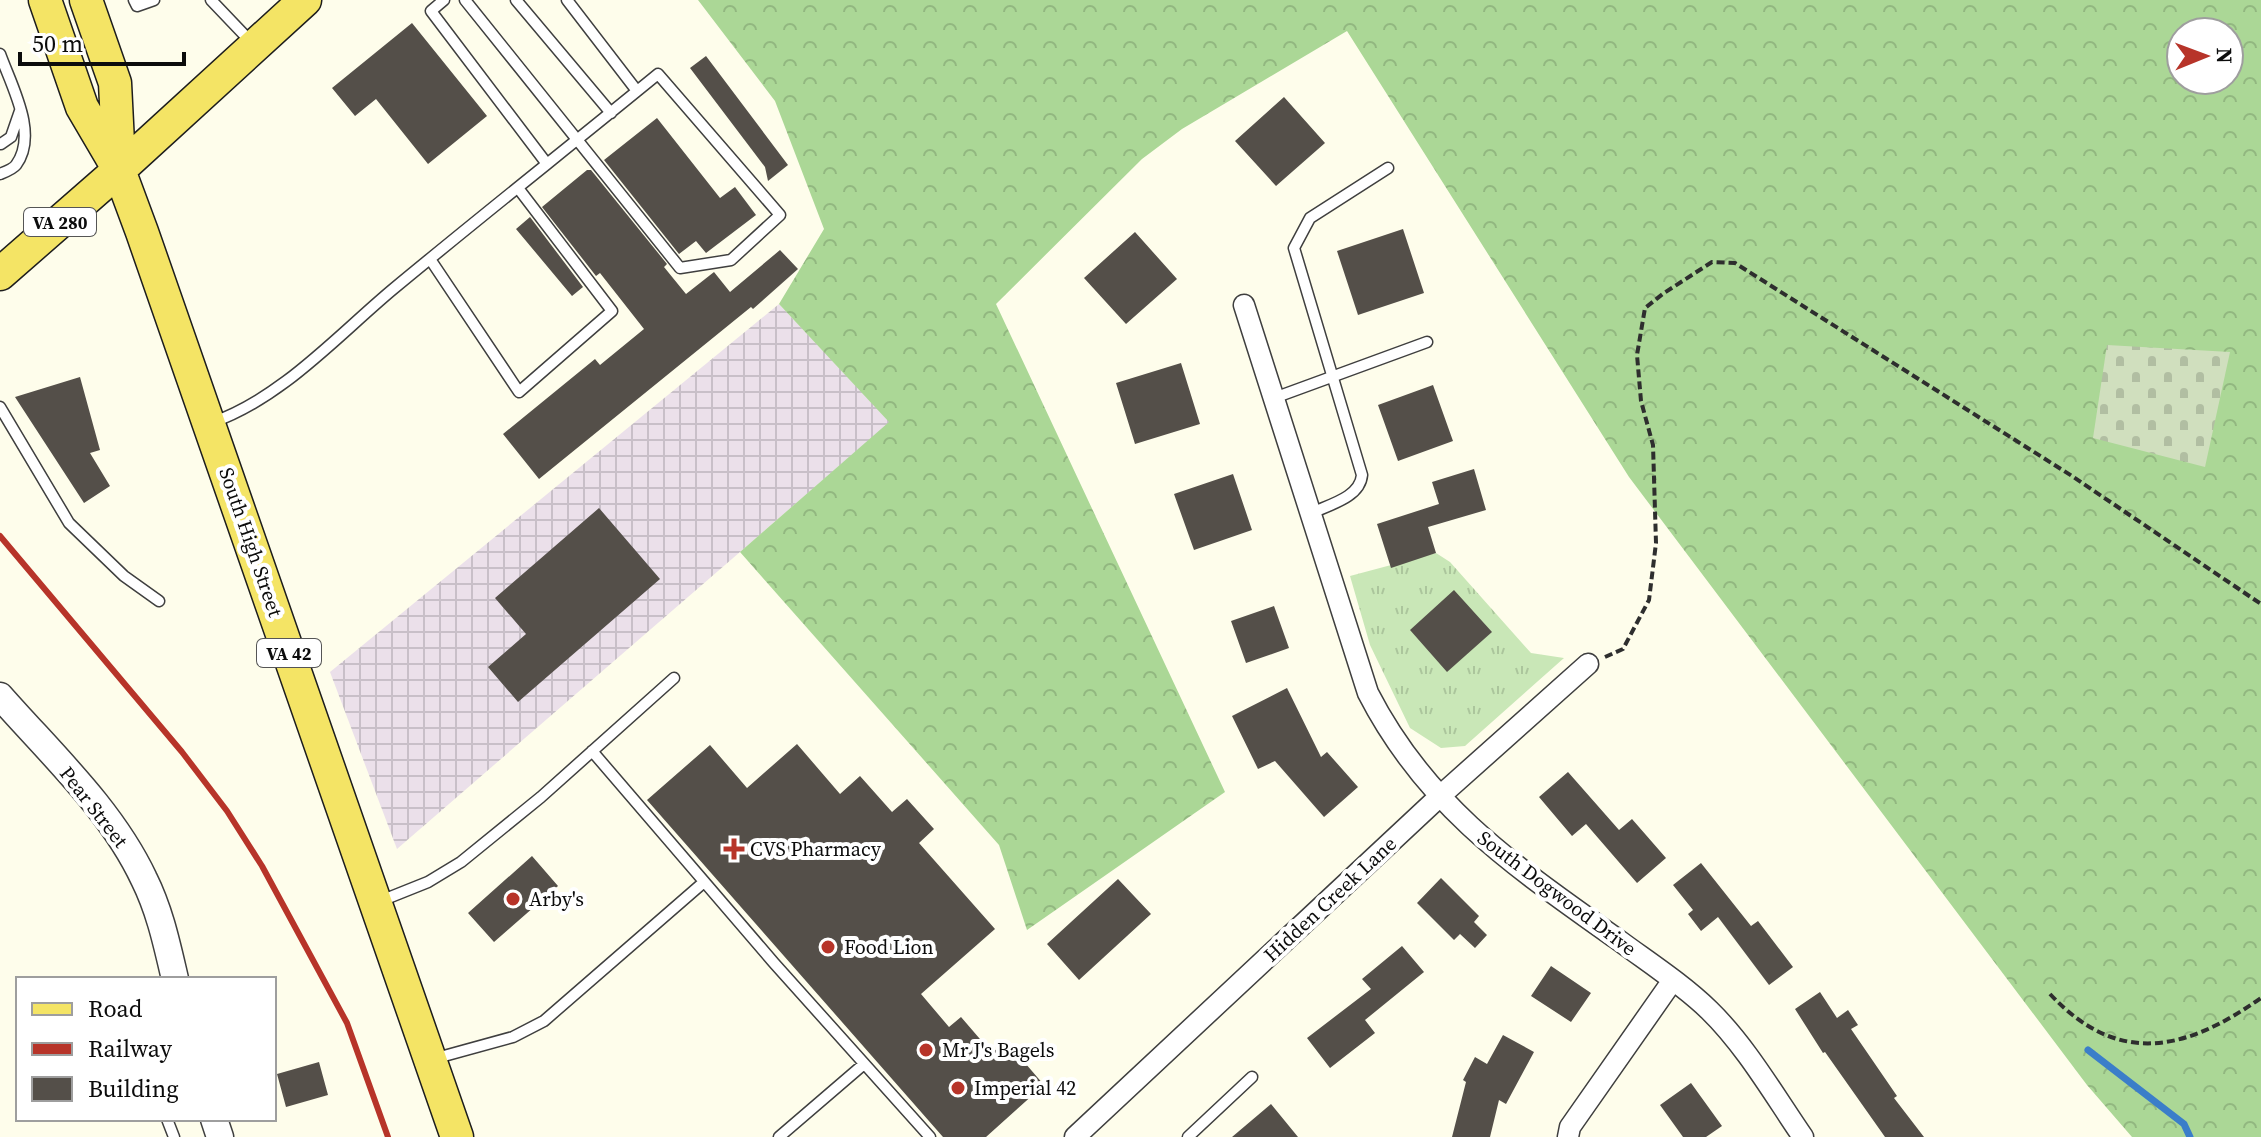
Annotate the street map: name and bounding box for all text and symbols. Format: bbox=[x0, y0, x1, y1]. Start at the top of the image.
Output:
scale bar bbox=[20, 16, 184, 66]
north arrow bbox=[2165, 16, 2245, 96]
text: 50 m bbox=[32, 27, 83, 60]
text: N bbox=[2210, 47, 2240, 64]
road number: VA 280 bbox=[24, 208, 96, 236]
street label: South High Street bbox=[212, 464, 290, 621]
road number: VA 42 bbox=[257, 639, 321, 667]
street label: Pear Street bbox=[53, 760, 135, 854]
street label: South Dogwood Drive bbox=[1472, 824, 1642, 962]
street label: Hidden Creek Lane bbox=[1257, 830, 1403, 968]
place label: CVS Pharmacy bbox=[750, 835, 882, 863]
marker: CVS Pharmacy bbox=[725, 840, 743, 858]
place label: Arby's bbox=[529, 885, 584, 913]
marker: Arby's bbox=[504, 890, 522, 908]
place label: Food Lion bbox=[844, 933, 934, 961]
marker: Food Lion bbox=[819, 938, 837, 956]
legend bbox=[16, 977, 276, 1121]
text: Road bbox=[88, 992, 143, 1025]
text: Railway bbox=[88, 1032, 173, 1065]
place label: Mr J's Bagels bbox=[942, 1036, 1054, 1064]
marker: Mr J's Bagels bbox=[917, 1041, 935, 1059]
text: Building bbox=[88, 1072, 179, 1105]
place label: Imperial 42 bbox=[974, 1074, 1076, 1102]
marker: Imperial 42 bbox=[949, 1079, 967, 1097]

